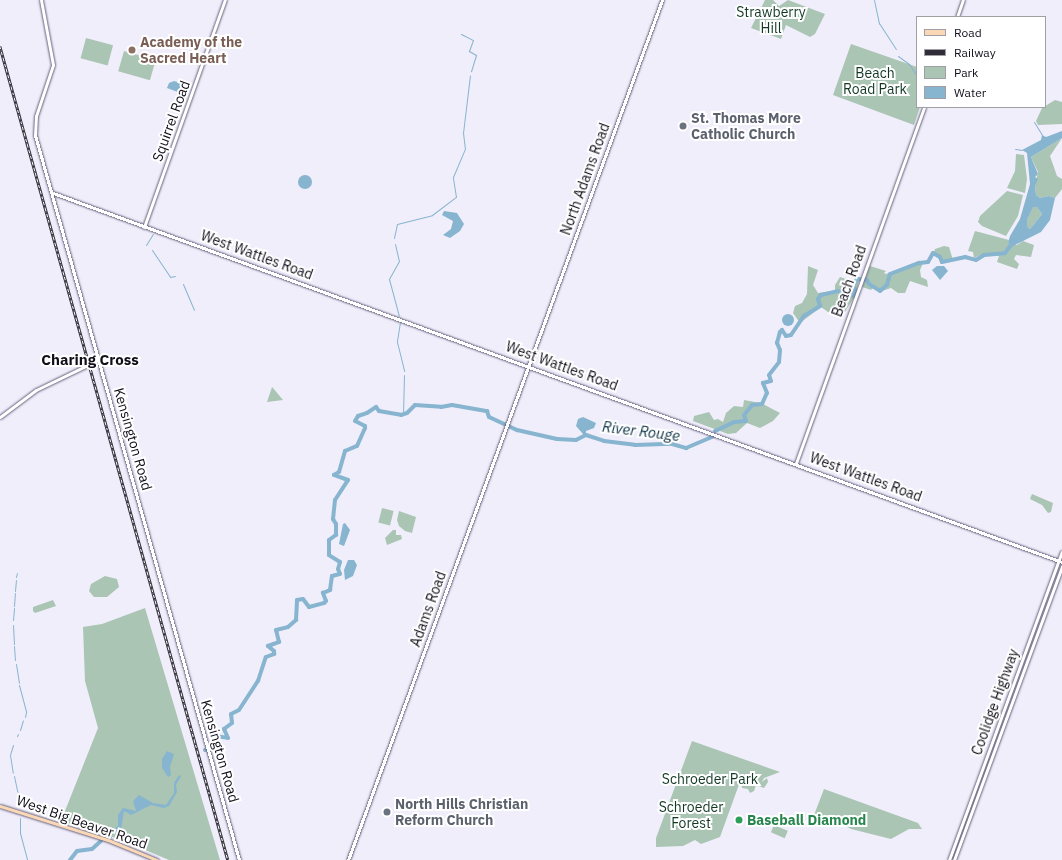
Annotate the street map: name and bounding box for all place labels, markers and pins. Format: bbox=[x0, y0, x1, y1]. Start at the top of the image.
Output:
place label: Academy of the Sacred Heart bbox=[140, 34, 242, 66]
marker: Academy of the Sacred Heart bbox=[127, 45, 137, 55]
place label: St. Thomas More Catholic Church bbox=[691, 110, 801, 142]
marker: St. Thomas More Catholic Church bbox=[678, 121, 688, 131]
place label: North Hills Christian Reform Church bbox=[395, 796, 528, 828]
marker: North Hills Christian Reform Church bbox=[382, 807, 392, 817]
place label: Baseball Diamond bbox=[747, 812, 866, 828]
marker: Baseball Diamond bbox=[734, 815, 744, 825]

